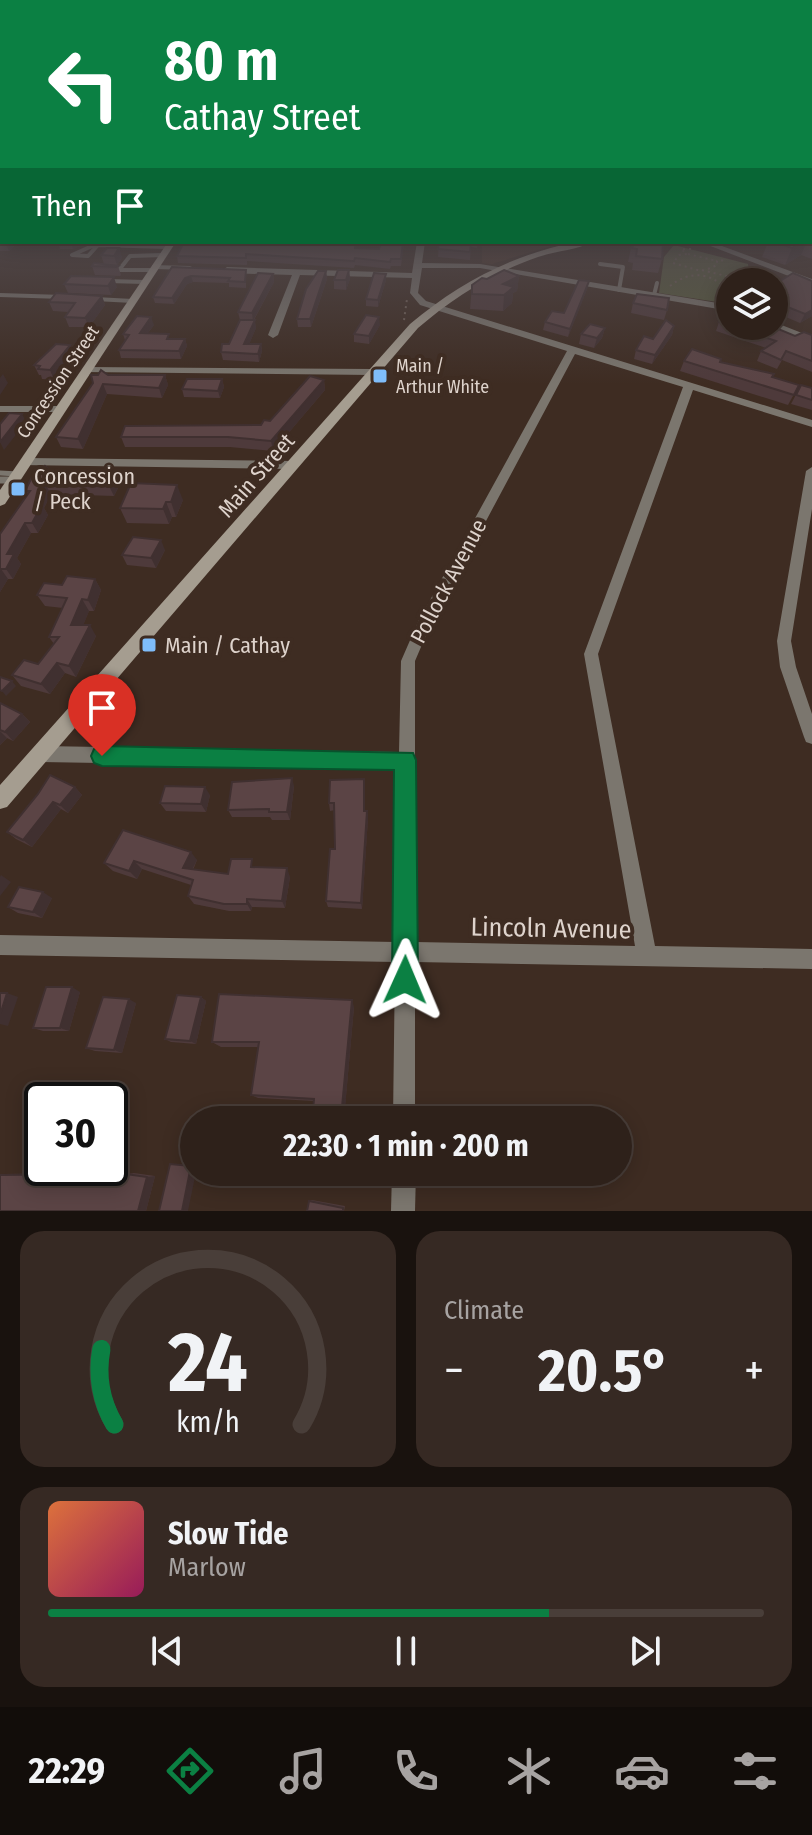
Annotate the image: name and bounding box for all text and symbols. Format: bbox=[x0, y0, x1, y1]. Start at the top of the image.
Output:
text: 80 m bbox=[164, 28, 279, 95]
icon: left bbox=[32, 32, 136, 136]
text: Cathay Street bbox=[164, 96, 360, 140]
icon: arrive bbox=[108, 184, 152, 228]
text: Then bbox=[32, 188, 92, 224]
map controls bbox=[716, 268, 788, 340]
button: layers bbox=[716, 268, 788, 340]
street label: Concession Street bbox=[12, 321, 104, 443]
place label: Main / Arthur White bbox=[396, 355, 489, 398]
marker: Main / Arthur White bbox=[371, 367, 389, 385]
street label: Main Street bbox=[212, 427, 301, 523]
place label: Concession / Peck bbox=[34, 463, 135, 515]
marker: Concession / Peck bbox=[9, 480, 27, 498]
street label: Pollock Avenue bbox=[404, 515, 492, 648]
place label: Main / Cathay bbox=[165, 632, 290, 659]
marker: Main / Cathay bbox=[140, 636, 158, 654]
pin bbox=[68, 674, 136, 756]
icon: arrive bbox=[80, 686, 124, 730]
street label: Lincoln Avenue bbox=[470, 912, 632, 945]
position arrow bbox=[363, 938, 447, 1022]
speed limit sign: 30 bbox=[24, 1082, 128, 1186]
text: 22:30 · 1 min · 200 m bbox=[283, 1128, 529, 1164]
text: Climate bbox=[444, 1295, 524, 1326]
text: 24 bbox=[167, 1313, 248, 1413]
text: 20.5° bbox=[538, 1335, 670, 1407]
text: − bbox=[444, 1344, 464, 1397]
text: + bbox=[744, 1344, 764, 1397]
text: km/h bbox=[176, 1405, 240, 1440]
text: Slow Tide bbox=[168, 1516, 289, 1552]
text: Marlow bbox=[168, 1552, 246, 1583]
icon: previous bbox=[145, 1629, 189, 1673]
icon: pause bbox=[384, 1629, 428, 1673]
icon: next bbox=[623, 1629, 667, 1673]
icon: directions bbox=[162, 1743, 218, 1799]
icon: music bbox=[275, 1743, 331, 1799]
icon: phone bbox=[388, 1743, 444, 1799]
icon: climate bbox=[501, 1743, 557, 1799]
icon: car bbox=[614, 1743, 670, 1799]
icon: filters bbox=[727, 1743, 783, 1799]
text: 22:29 bbox=[29, 1749, 105, 1793]

